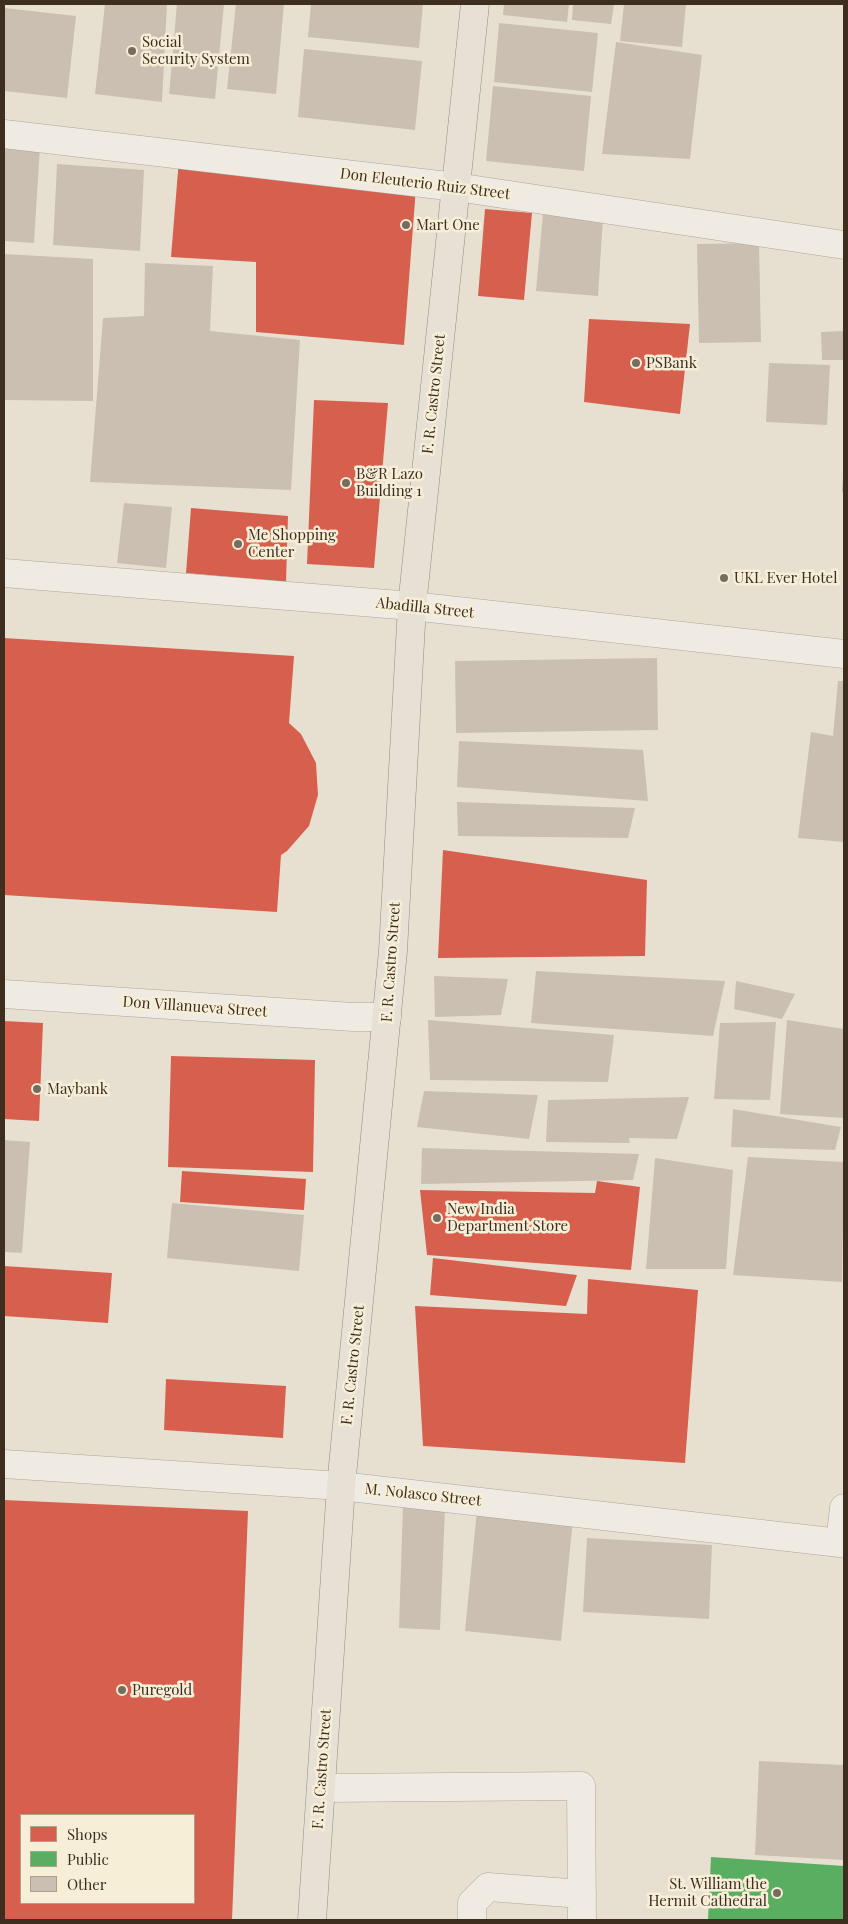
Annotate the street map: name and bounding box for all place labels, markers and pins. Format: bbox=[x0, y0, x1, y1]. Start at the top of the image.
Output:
place label: Social Security System bbox=[142, 33, 250, 68]
marker: Social Security System bbox=[126, 45, 138, 57]
place label: Mart One bbox=[416, 216, 480, 234]
marker: Mart One bbox=[400, 219, 412, 231]
place label: PSBank bbox=[646, 354, 697, 372]
marker: PSBank bbox=[630, 357, 642, 369]
place label: B&R Lazo Building 1 bbox=[356, 465, 423, 500]
marker: B&R Lazo Building 1 bbox=[340, 477, 352, 489]
place label: Me Shopping Center bbox=[248, 526, 336, 561]
marker: Me Shopping Center bbox=[232, 538, 244, 550]
place label: UKL Ever Hotel bbox=[734, 569, 837, 587]
marker: UKL Ever Hotel bbox=[718, 572, 730, 584]
place label: Maybank bbox=[47, 1080, 108, 1098]
marker: Maybank bbox=[31, 1083, 43, 1095]
place label: New India Department Store bbox=[447, 1200, 568, 1235]
marker: New India Department Store bbox=[431, 1212, 443, 1224]
place label: Puregold bbox=[132, 1681, 192, 1699]
marker: Puregold bbox=[116, 1684, 128, 1696]
place label: St. William the Hermit Cathedral bbox=[648, 1875, 767, 1910]
marker: St. William the Hermit Cathedral bbox=[771, 1887, 783, 1899]

